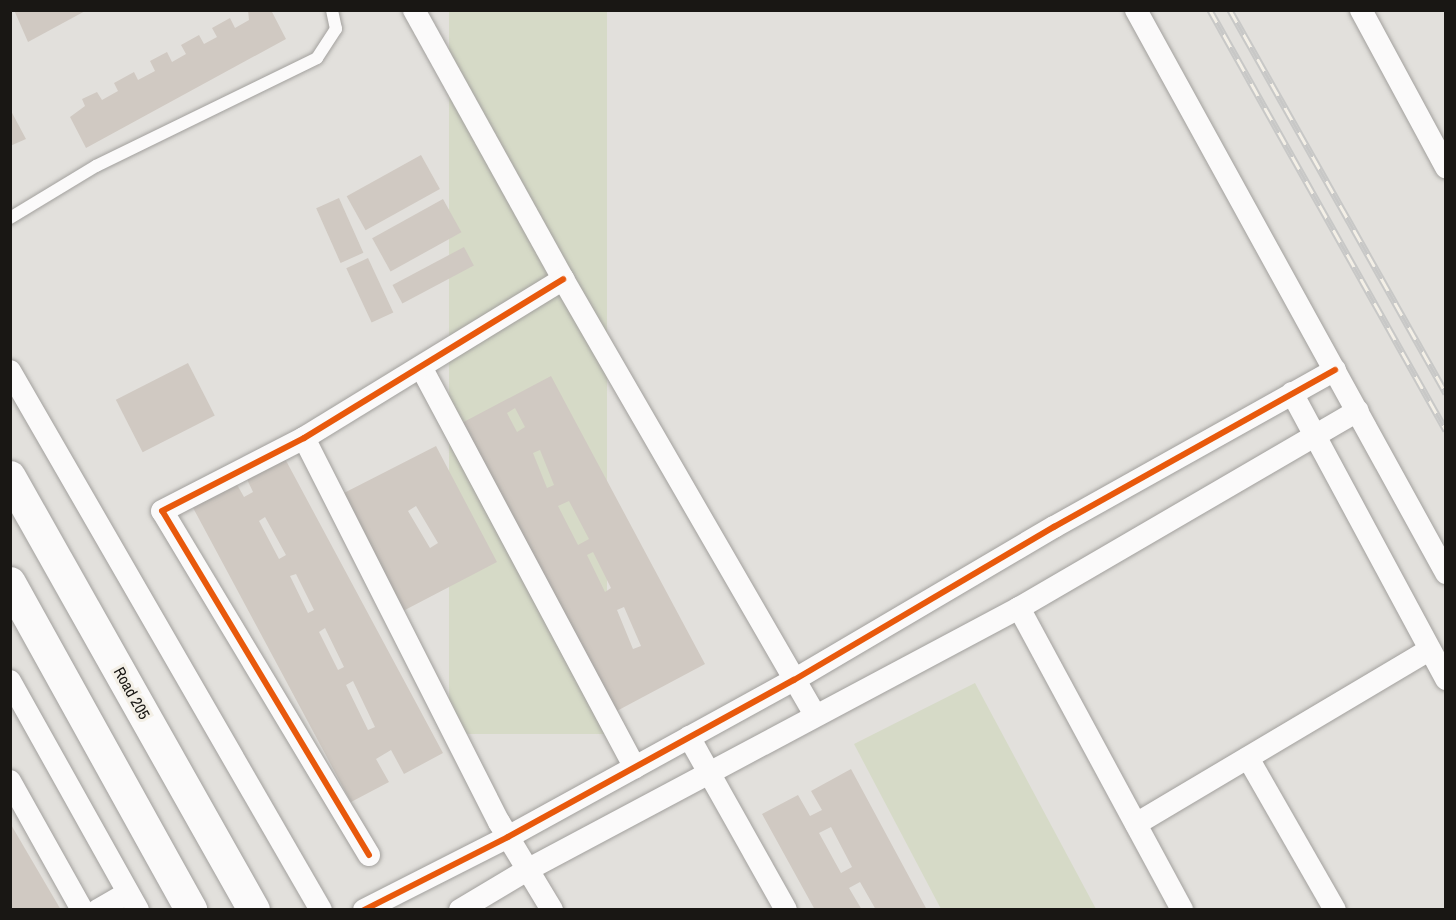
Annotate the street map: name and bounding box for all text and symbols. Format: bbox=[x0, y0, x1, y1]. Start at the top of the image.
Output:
street label: Road 205 bbox=[110, 663, 154, 723]

